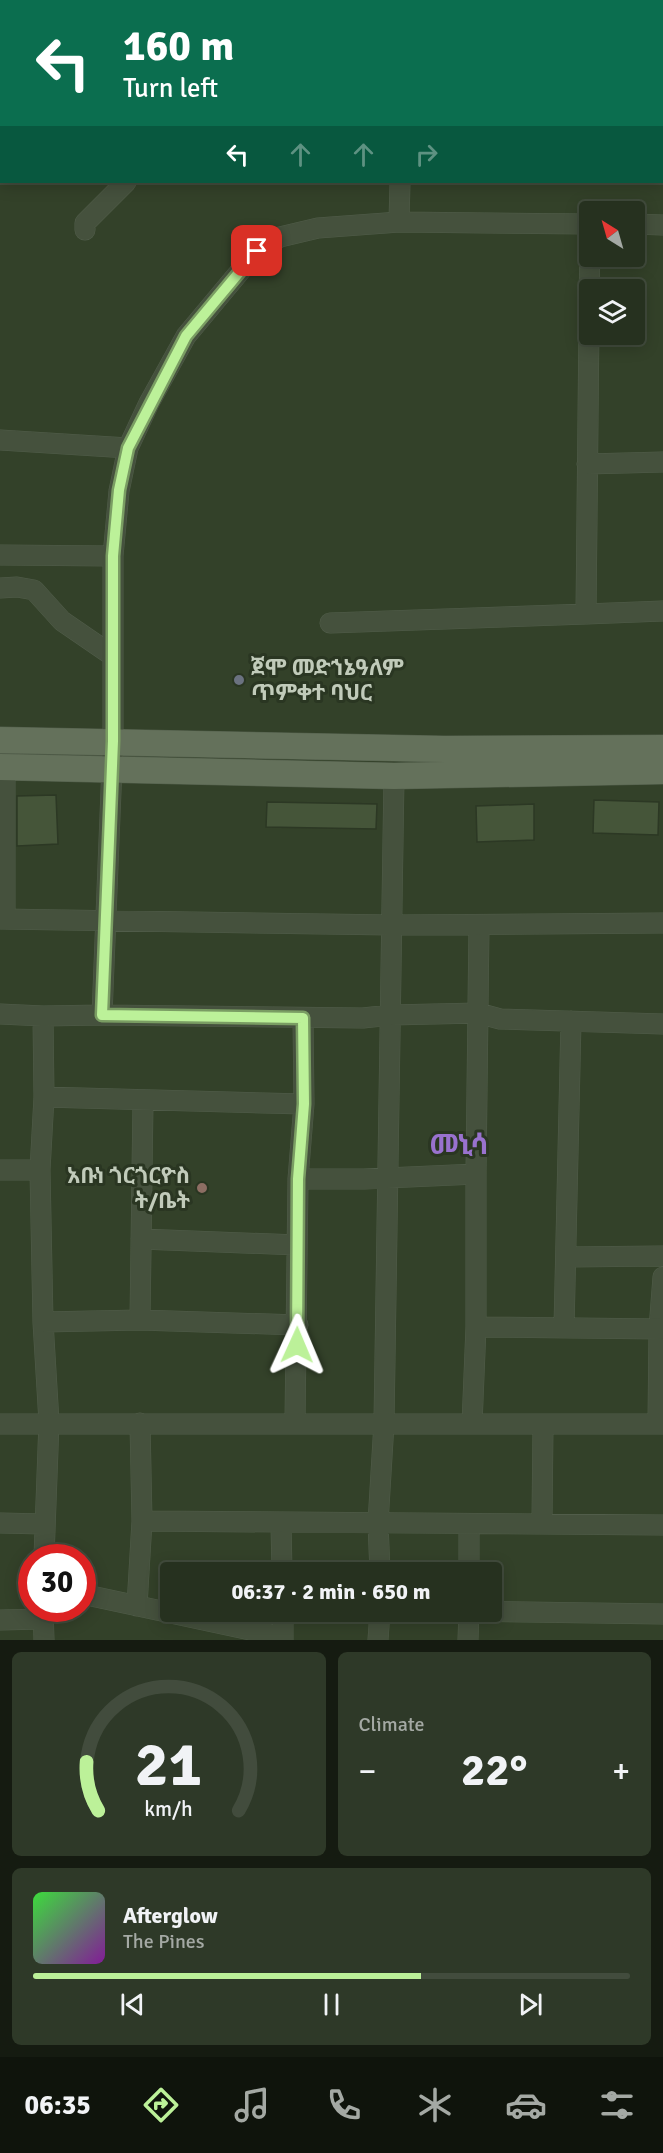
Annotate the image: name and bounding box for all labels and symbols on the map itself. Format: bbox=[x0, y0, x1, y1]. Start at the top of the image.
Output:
north arrow bbox=[579, 201, 645, 267]
pin bbox=[231, 225, 282, 276]
place label: ጀሞ መድኀኔዓለም ጥምቀተ ባህር bbox=[251, 654, 404, 706]
marker: ጀሞ መድኀኔዓለም ጥምቀተ ባህር bbox=[232, 673, 246, 687]
district label: መኒሳ bbox=[430, 1128, 488, 1162]
place label: አቡነ ጎርጎርዮስ ት/ቤት bbox=[67, 1162, 191, 1214]
marker: አቡነ ጎርጎርዮስ ት/ቤት bbox=[195, 1181, 209, 1195]
position arrow bbox=[265, 1313, 329, 1377]
speed limit sign: 30 bbox=[18, 1544, 96, 1622]

